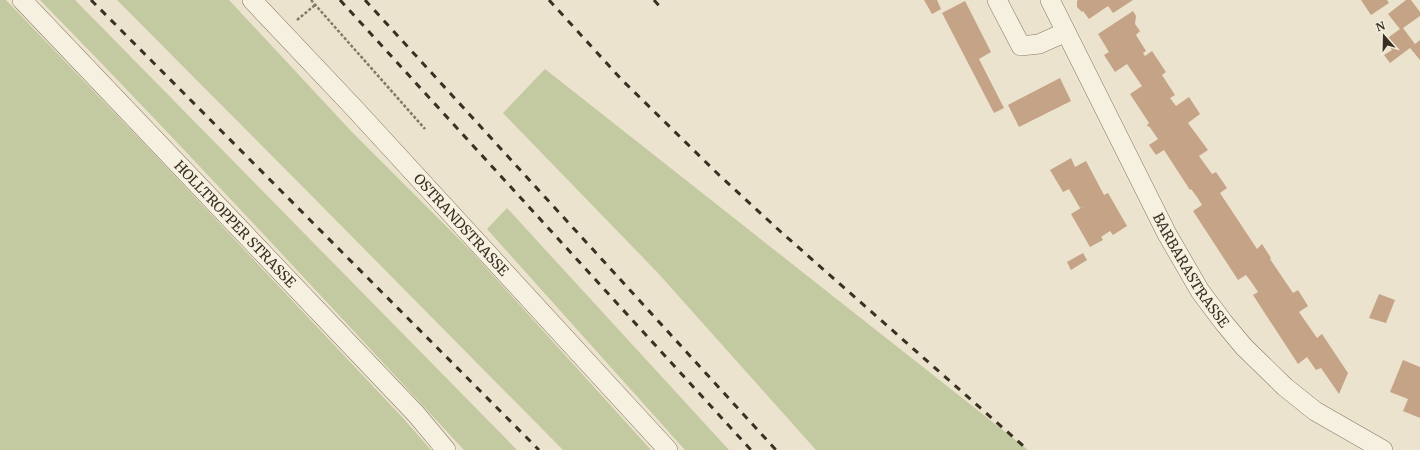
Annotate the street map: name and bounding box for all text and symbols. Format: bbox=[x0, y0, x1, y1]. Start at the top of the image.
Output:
north arrow bbox=[1364, 16, 1404, 56]
text: N bbox=[1374, 18, 1387, 35]
street label: HOLLTROPPER STRASSE bbox=[170, 156, 300, 291]
street label: OSTRANDSTRASSE bbox=[410, 170, 513, 280]
street label: BARBARASTRASSE bbox=[1149, 210, 1233, 331]

